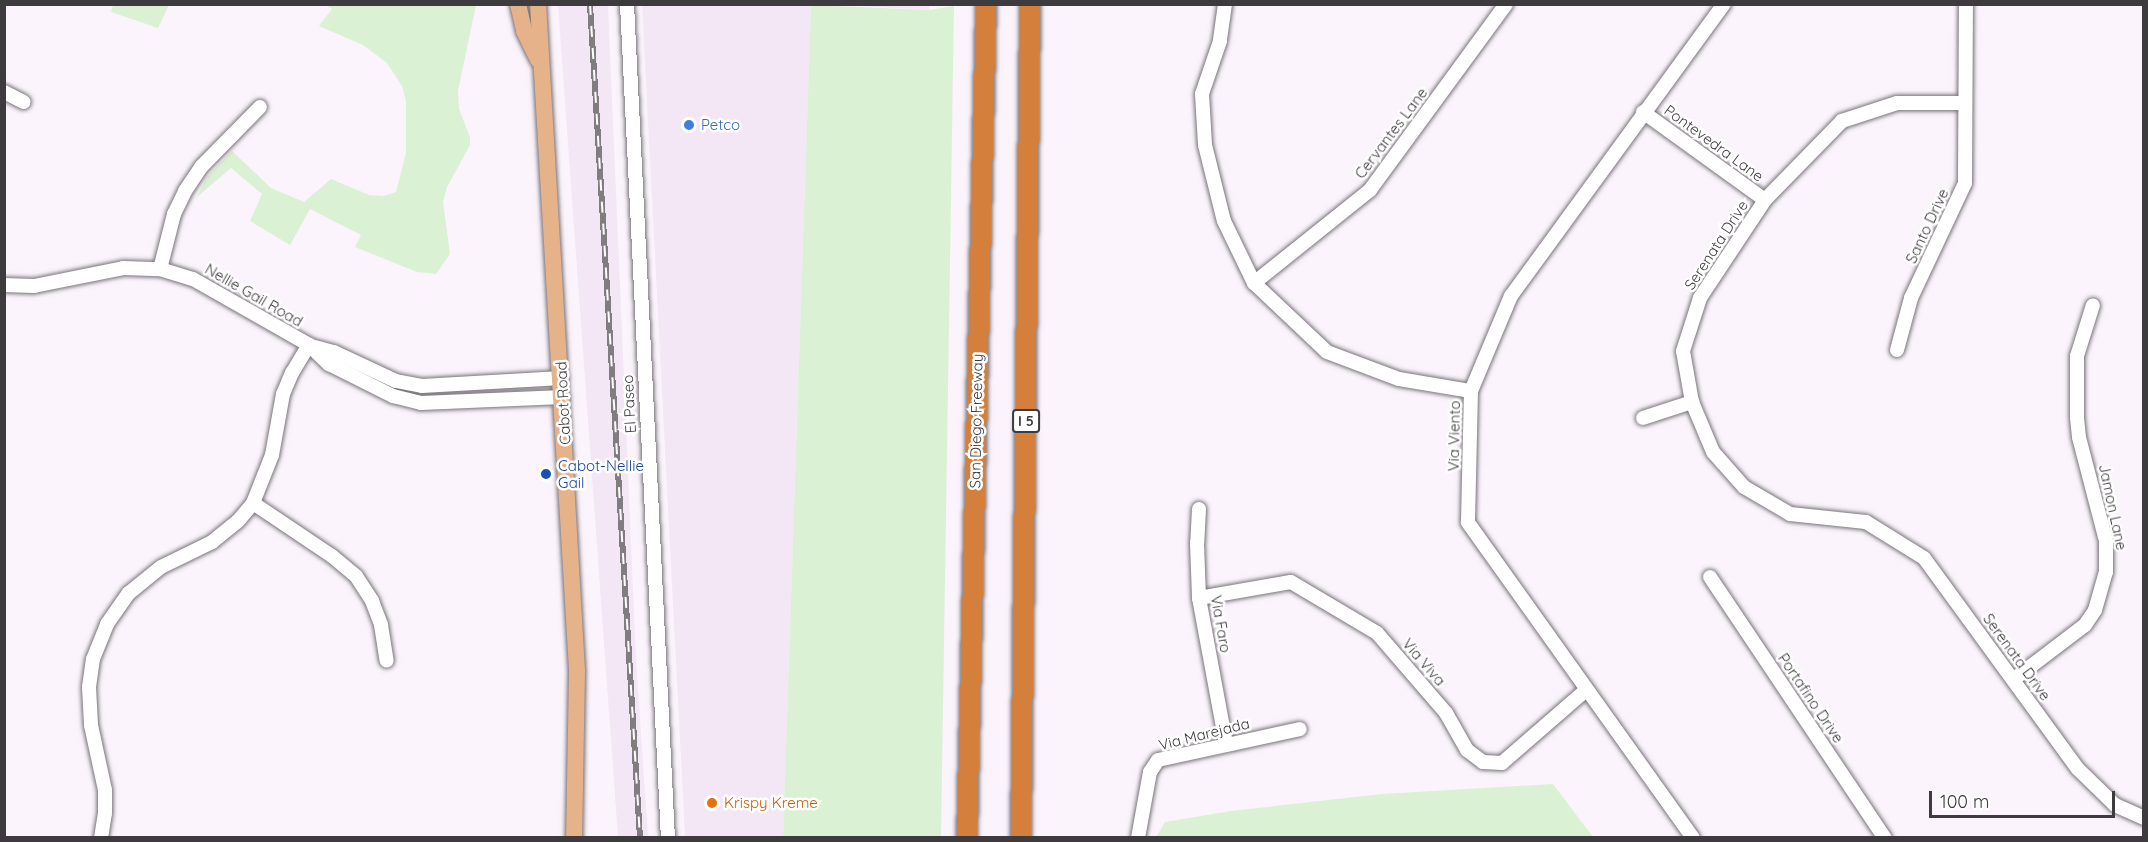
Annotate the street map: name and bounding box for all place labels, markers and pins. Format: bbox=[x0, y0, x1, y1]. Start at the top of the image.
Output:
place label: Petco bbox=[701, 116, 740, 134]
marker: Petco bbox=[682, 118, 696, 132]
place label: Cabot-Nellie Gail bbox=[558, 456, 644, 491]
marker: Cabot-Nellie Gail bbox=[539, 467, 553, 481]
place label: Krispy Kreme bbox=[724, 794, 818, 812]
marker: Krispy Kreme bbox=[705, 796, 719, 810]

